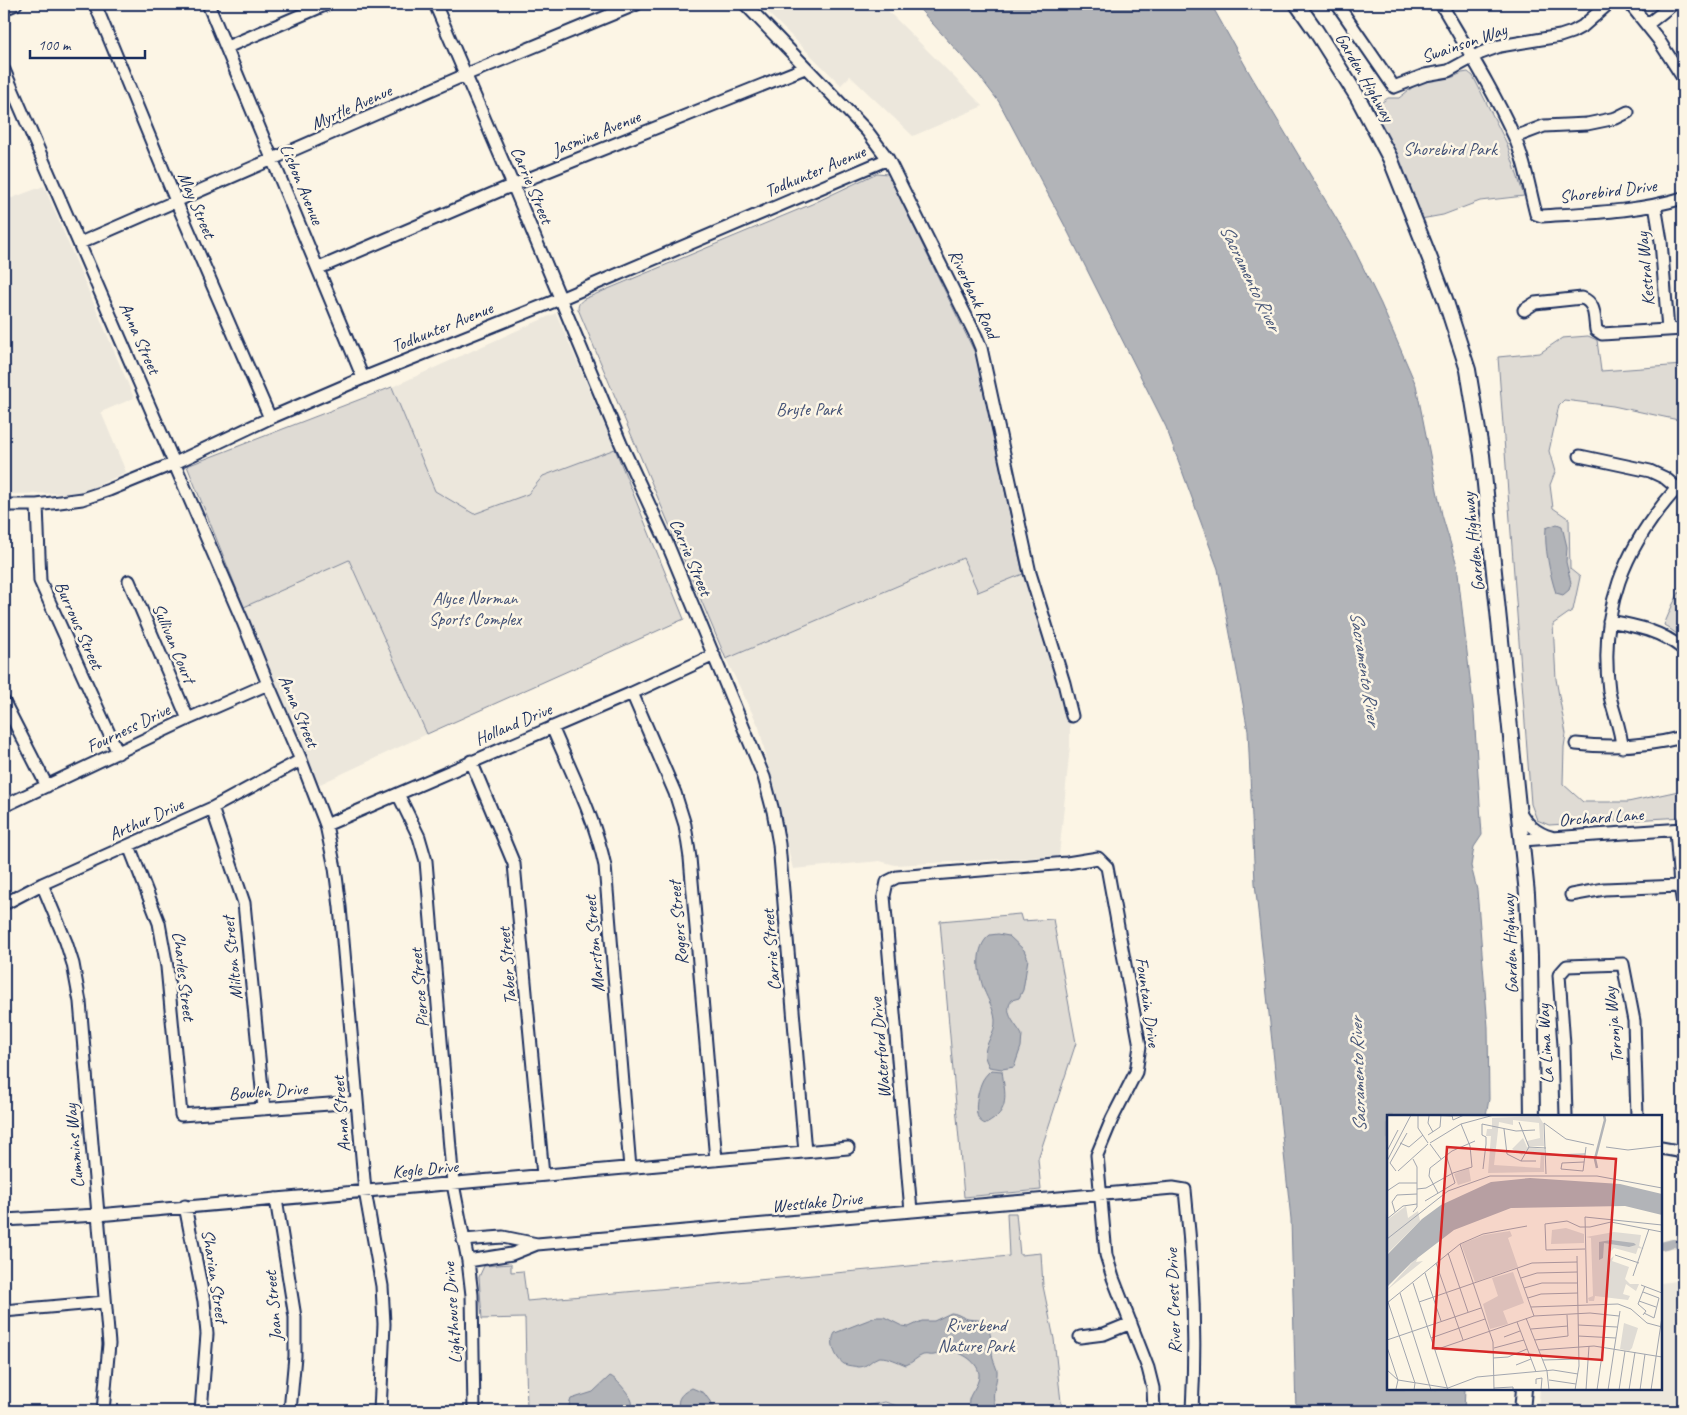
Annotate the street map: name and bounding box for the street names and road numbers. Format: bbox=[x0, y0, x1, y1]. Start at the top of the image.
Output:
street label: Swainson Way bbox=[1418, 18, 1511, 68]
street label: Garden Highway bbox=[1331, 28, 1400, 127]
street label: Myrtle Avenue bbox=[307, 79, 396, 135]
street label: Jasmine Avenue bbox=[548, 105, 644, 161]
street label: Lisbon Avenue bbox=[275, 140, 329, 229]
street label: Todhunter Avenue bbox=[761, 140, 870, 202]
street label: Carrie Street bbox=[506, 143, 559, 229]
street label: May Street bbox=[173, 169, 222, 243]
street label: Shorebird Drive bbox=[1558, 174, 1659, 208]
street label: Kestral Way bbox=[1631, 229, 1659, 307]
street label: Riverbank Road bbox=[944, 246, 1005, 345]
street label: Todhunter Avenue bbox=[388, 296, 497, 357]
street label: Anna Street bbox=[114, 299, 166, 379]
street label: Garden Highway bbox=[1457, 490, 1489, 593]
street label: Carrie Street bbox=[665, 515, 718, 601]
street label: Burrows Street bbox=[50, 578, 109, 674]
street label: Sullivan Court bbox=[147, 600, 202, 689]
street label: Anna Street bbox=[274, 672, 325, 752]
street label: Fourness Drive bbox=[83, 698, 174, 758]
street label: Holland Drive bbox=[471, 698, 556, 750]
street label: Arthur Drive bbox=[105, 792, 188, 845]
street label: Orchard Lane bbox=[1558, 803, 1645, 831]
street label: Rogers Street bbox=[663, 877, 693, 966]
street label: Garden Highway bbox=[1497, 892, 1523, 994]
street label: Marston Street bbox=[579, 893, 609, 993]
street label: Carrie Street bbox=[756, 906, 786, 992]
street label: Milton Street bbox=[216, 912, 247, 1001]
street label: Taber Street bbox=[492, 924, 521, 1006]
street label: Charles Street bbox=[168, 930, 201, 1024]
street label: Pierce Street bbox=[404, 945, 433, 1029]
street label: Fountain Drive bbox=[1131, 956, 1165, 1049]
street label: Toronja Way bbox=[1598, 984, 1628, 1064]
street label: Waterford Drive bbox=[865, 996, 895, 1099]
street label: La Lima Way bbox=[1532, 1002, 1558, 1084]
street label: Anna Street bbox=[327, 1073, 355, 1153]
street label: Bowlen Drive bbox=[228, 1077, 309, 1105]
street label: Cummins Way bbox=[59, 1101, 89, 1189]
street label: Kegle Drive bbox=[391, 1155, 460, 1183]
street label: Westlake Drive bbox=[771, 1187, 864, 1217]
street label: Sharian Street bbox=[197, 1228, 234, 1327]
street label: River Crest Drive bbox=[1160, 1247, 1186, 1354]
street label: Lighthouse Drive bbox=[437, 1260, 467, 1364]
street label: Joan Street bbox=[259, 1268, 287, 1343]

